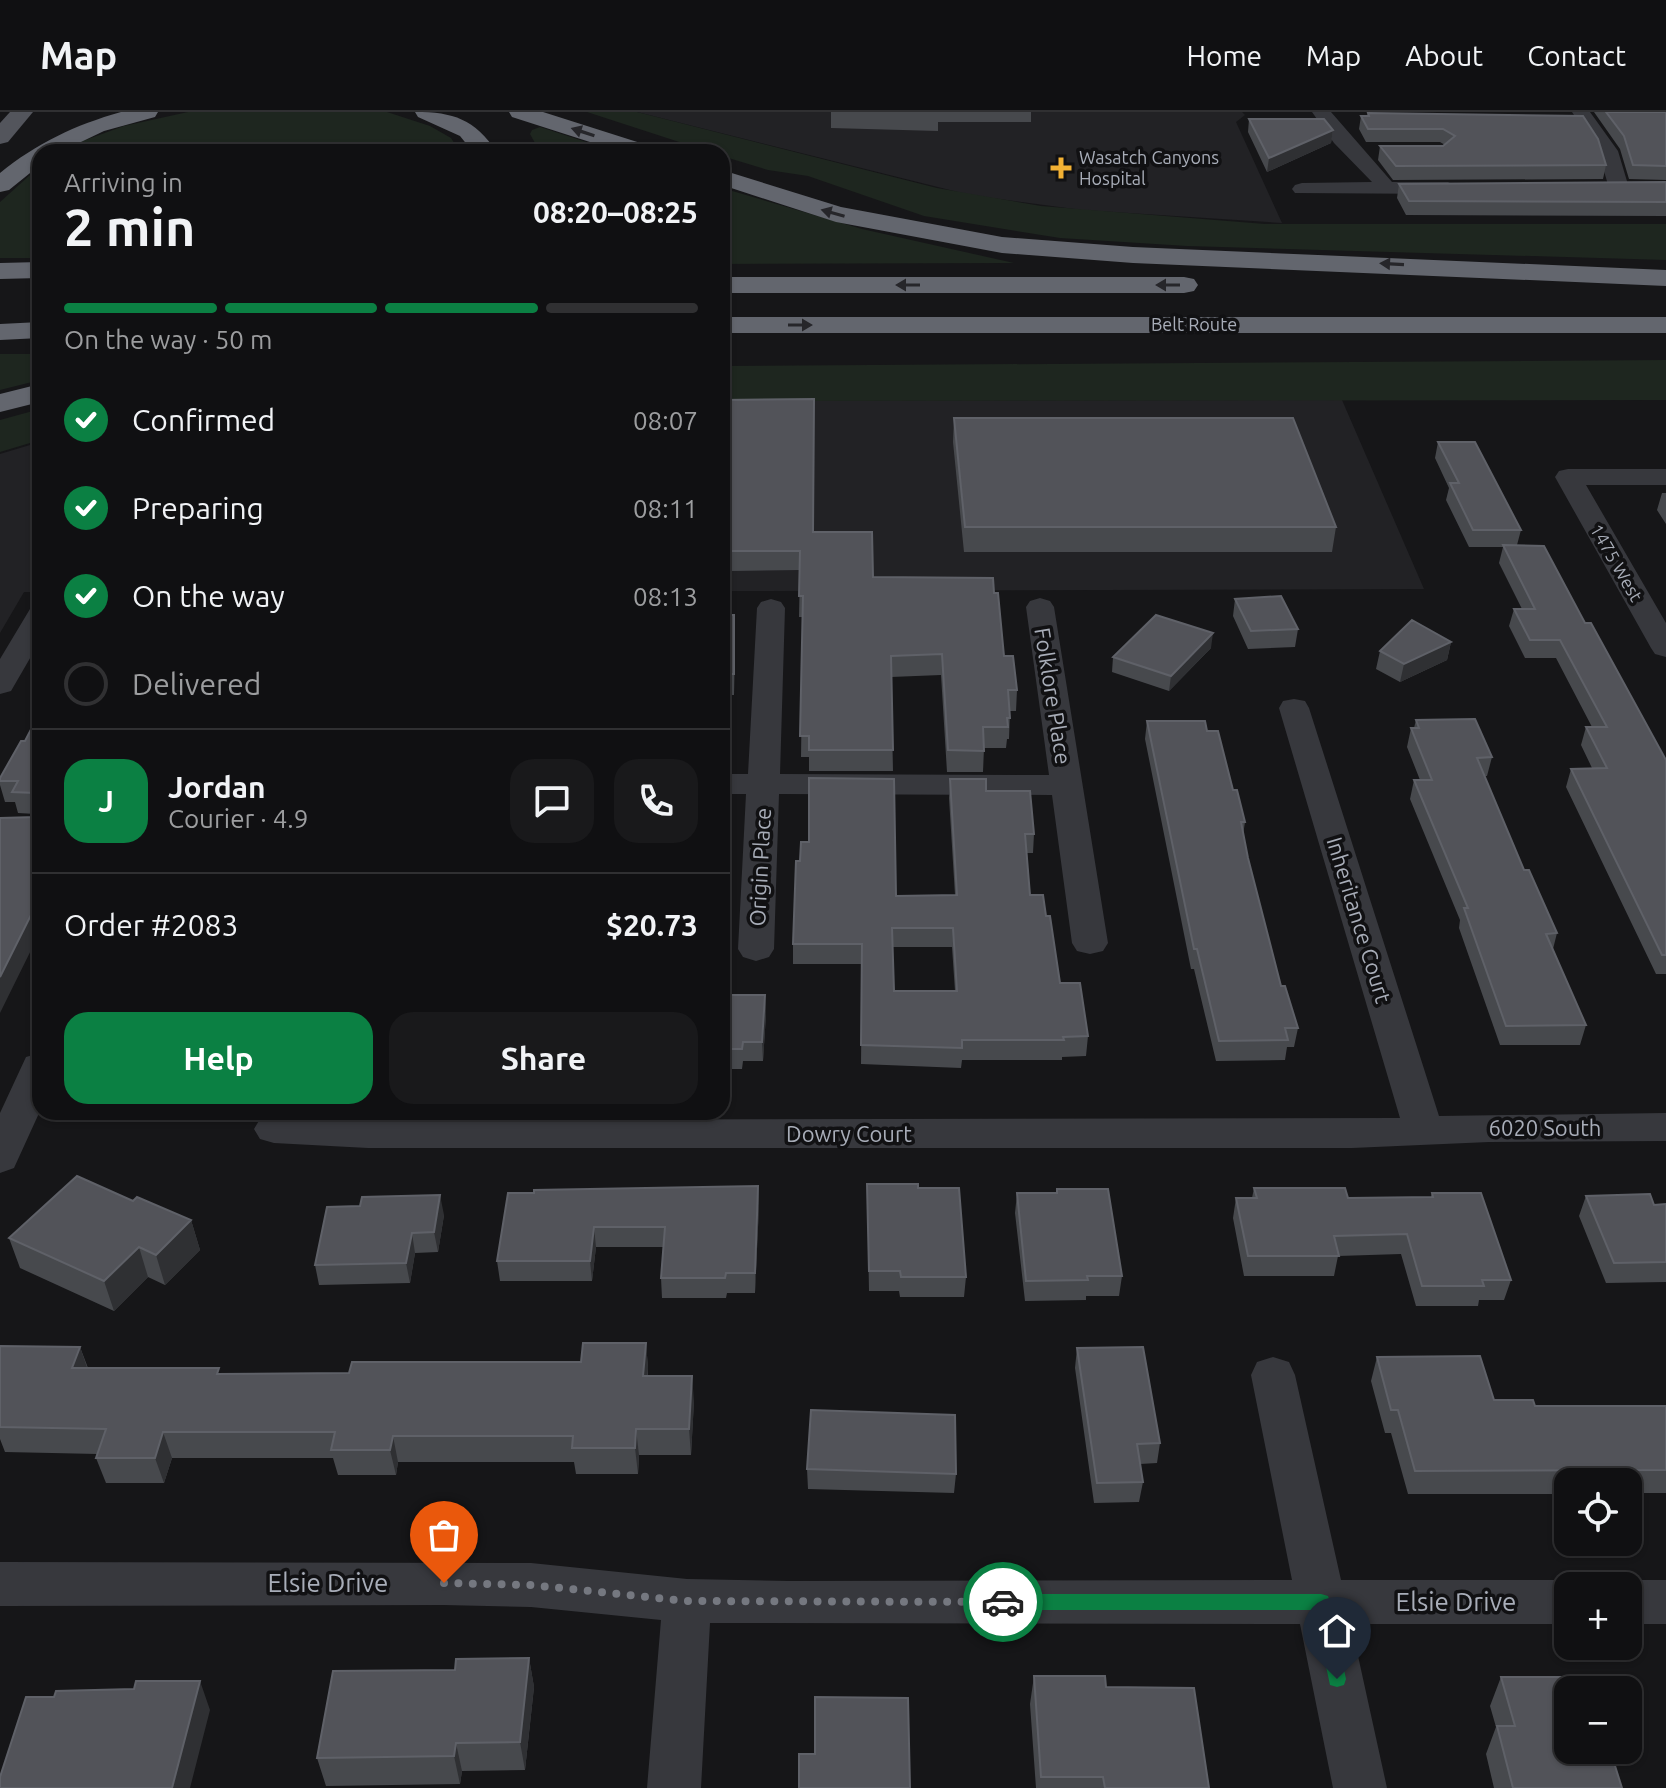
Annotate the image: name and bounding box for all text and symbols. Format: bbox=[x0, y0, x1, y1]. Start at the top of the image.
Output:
text: Map bbox=[40, 34, 117, 76]
text: Home bbox=[1187, 40, 1262, 71]
text: Map bbox=[1306, 40, 1361, 71]
text: About bbox=[1405, 40, 1483, 71]
text: Contact bbox=[1527, 40, 1626, 71]
one-way arrow bbox=[570, 125, 594, 137]
place label: Wasatch Canyons Hospital bbox=[1079, 147, 1219, 188]
marker: Wasatch Canyons Hospital bbox=[1050, 157, 1072, 179]
text: Arriving in bbox=[64, 168, 183, 197]
text: 08:20–08:25 bbox=[533, 195, 698, 229]
text: 2 min bbox=[64, 198, 195, 256]
one-way arrow bbox=[820, 206, 845, 218]
one-way arrow bbox=[1379, 258, 1404, 271]
one-way arrow bbox=[895, 279, 920, 291]
one-way arrow bbox=[1155, 279, 1180, 291]
street label: Belt Route bbox=[1151, 314, 1237, 334]
one-way arrow bbox=[788, 319, 813, 331]
text: On the way · 50 m bbox=[64, 325, 272, 354]
icon: check bbox=[64, 398, 108, 442]
text: Confirmed bbox=[132, 403, 275, 437]
text: 08:07 bbox=[633, 406, 698, 435]
icon: check bbox=[64, 486, 108, 530]
text: Preparing bbox=[132, 491, 264, 525]
text: 08:11 bbox=[633, 494, 698, 523]
street label: 1475 West bbox=[1587, 520, 1647, 605]
icon: check bbox=[64, 574, 108, 618]
text: On the way bbox=[132, 579, 285, 613]
text: 08:13 bbox=[633, 582, 698, 611]
street label: Folklore Place bbox=[1030, 626, 1077, 766]
text: Delivered bbox=[132, 667, 261, 701]
button: chat bbox=[510, 759, 594, 843]
button: phone bbox=[614, 759, 698, 843]
text: Jordan bbox=[168, 770, 266, 804]
text: J bbox=[98, 784, 114, 818]
text: Courier · 4.9 bbox=[168, 804, 308, 833]
street label: Origin Place bbox=[744, 807, 775, 927]
street label: Inheritance Court bbox=[1322, 834, 1397, 1006]
text: Order #2083 bbox=[64, 908, 238, 942]
text: $20.73 bbox=[606, 908, 698, 942]
button: Help bbox=[64, 1012, 373, 1104]
button: Share bbox=[389, 1012, 698, 1104]
street label: 6020 South bbox=[1489, 1115, 1601, 1140]
street label: Dowry Court bbox=[786, 1121, 912, 1146]
map controls bbox=[1554, 1468, 1642, 1764]
button: locate bbox=[1554, 1468, 1642, 1556]
pin bbox=[410, 1501, 478, 1583]
icon: bag bbox=[422, 1513, 466, 1557]
courier bbox=[963, 1562, 1043, 1642]
street label: Elsie Drive bbox=[268, 1568, 388, 1597]
button: + bbox=[1554, 1572, 1642, 1660]
icon: car bbox=[981, 1580, 1025, 1624]
street label: Elsie Drive bbox=[1396, 1587, 1516, 1616]
pin bbox=[1303, 1597, 1371, 1679]
icon: home bbox=[1315, 1609, 1359, 1653]
button: − bbox=[1554, 1676, 1642, 1764]

